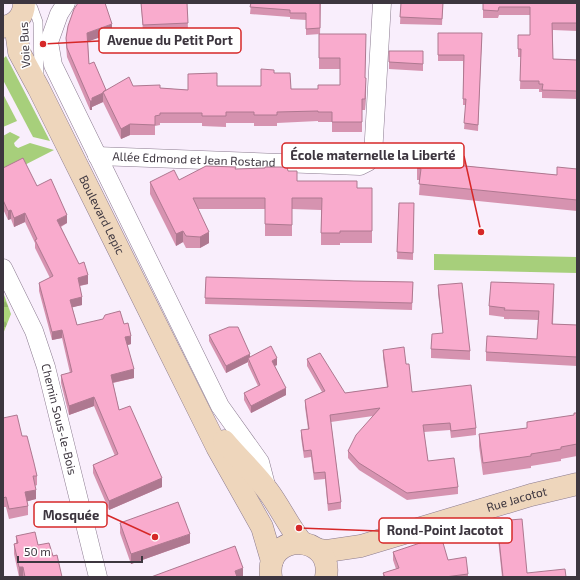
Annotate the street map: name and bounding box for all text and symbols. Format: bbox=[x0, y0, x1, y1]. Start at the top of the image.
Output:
street label: Voie Bus bbox=[16, 22, 32, 68]
callout: Avenue du Petit Port bbox=[99, 28, 241, 53]
text: Avenue du Petit Port bbox=[107, 32, 233, 48]
callout: École maternelle la Liberté bbox=[282, 143, 464, 168]
text: École maternelle la Liberté bbox=[290, 146, 456, 163]
street label: Allée Edmond et Jean Rostand bbox=[112, 149, 276, 169]
street label: Boulevard Lepic bbox=[77, 173, 128, 257]
street label: Chemin Sous-le-Bois bbox=[39, 362, 80, 476]
street label: Rue Jacotot bbox=[485, 483, 549, 514]
callout: Mosquée bbox=[34, 502, 107, 527]
text: Mosquée bbox=[43, 507, 99, 523]
callout: Rond-Point Jacotot bbox=[379, 518, 512, 543]
text: Rond-Point Jacotot bbox=[387, 522, 504, 538]
scale bar bbox=[18, 538, 142, 564]
text: 50 m bbox=[24, 544, 51, 558]

